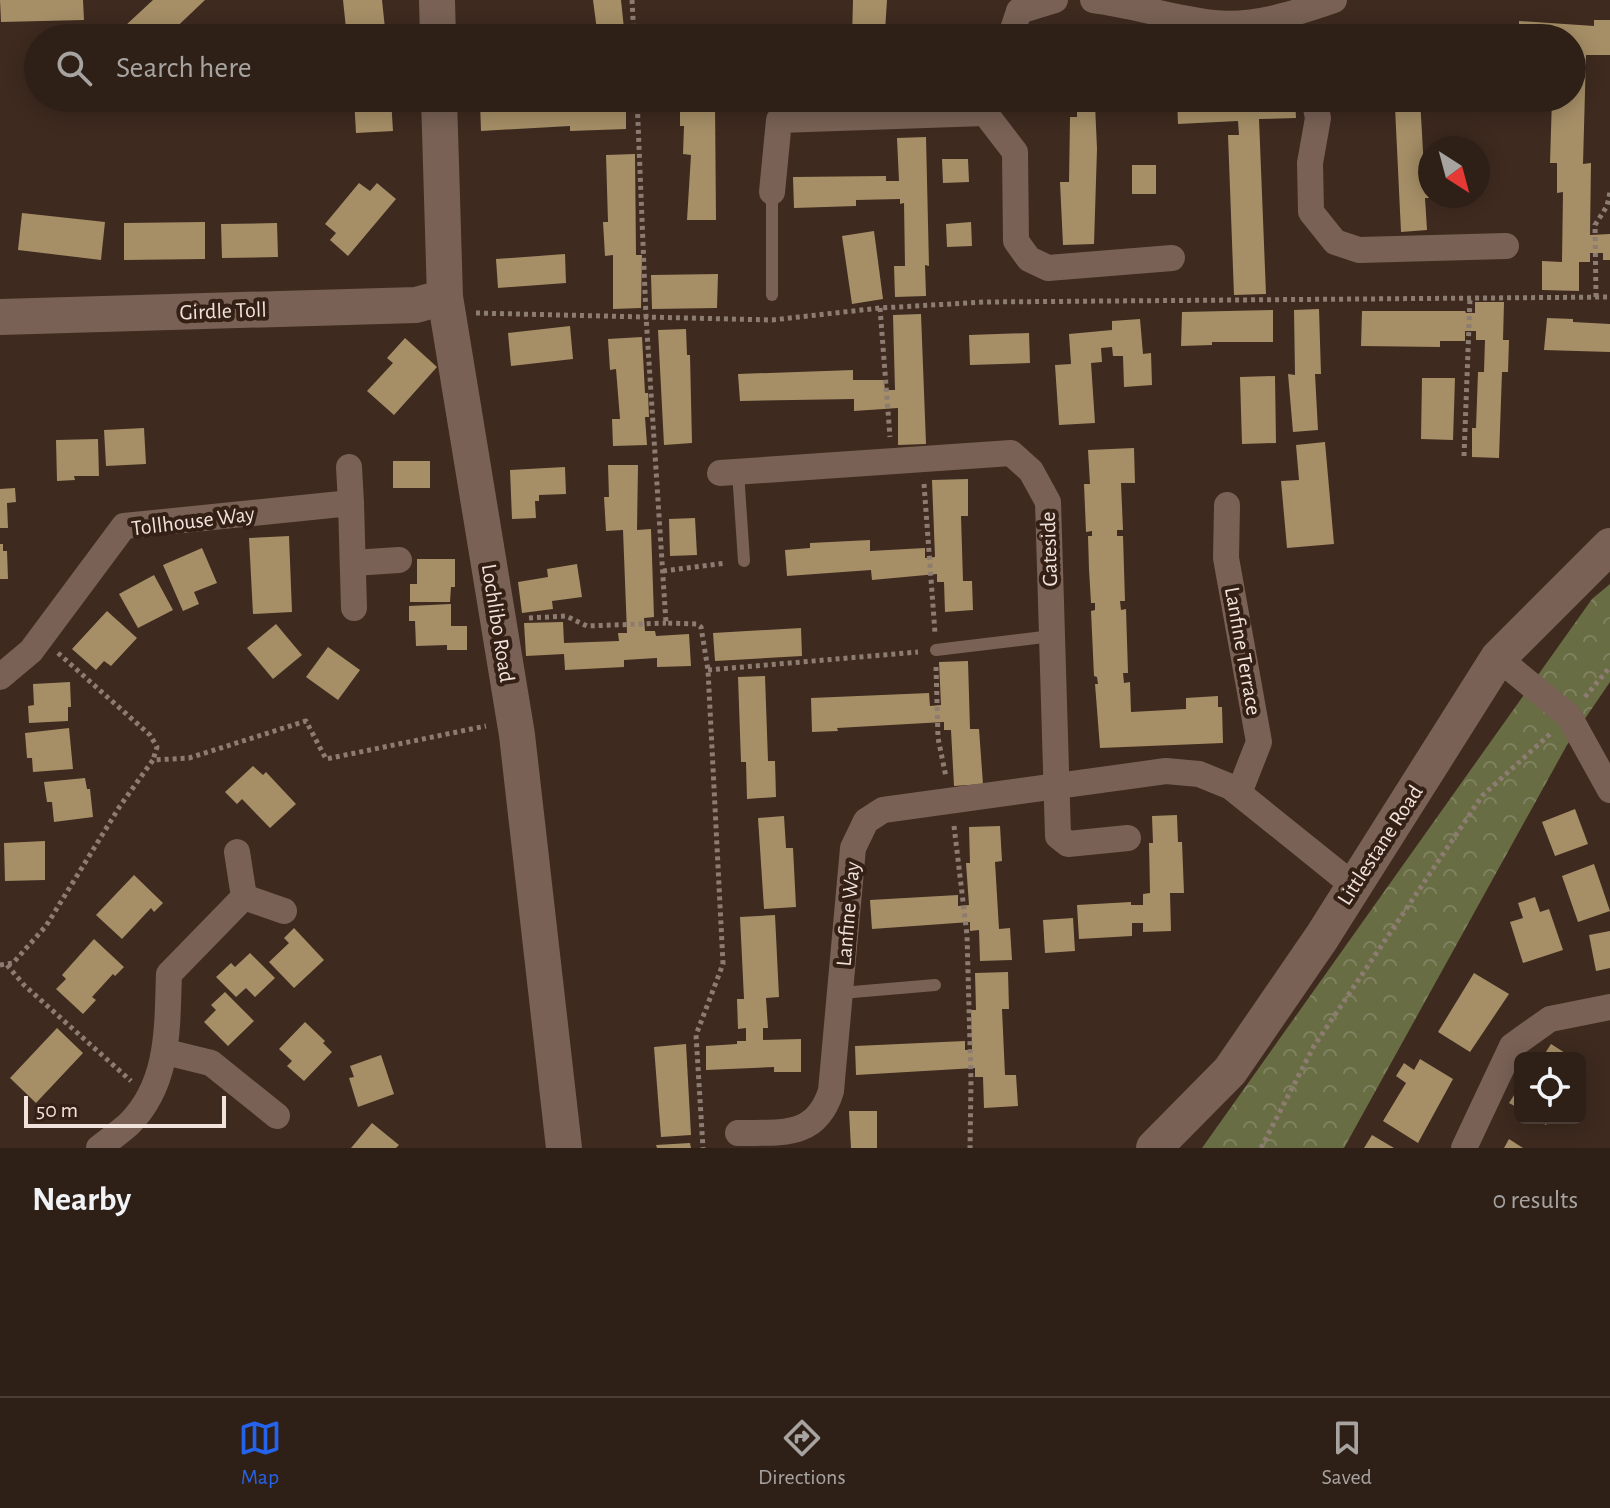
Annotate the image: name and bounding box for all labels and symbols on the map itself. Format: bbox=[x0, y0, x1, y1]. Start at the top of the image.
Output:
north arrow bbox=[1418, 136, 1490, 208]
street label: Girdle Toll bbox=[179, 298, 267, 324]
street label: Tollhouse Way bbox=[130, 502, 257, 539]
street label: Gateside bbox=[1037, 511, 1061, 587]
street label: Lochlibo Road bbox=[478, 562, 518, 684]
street label: Lanfine Terrace bbox=[1221, 585, 1265, 717]
street label: Littlestane Road bbox=[1333, 781, 1427, 909]
street label: Lanfine Way bbox=[832, 860, 864, 967]
scale bar bbox=[24, 1092, 226, 1128]

